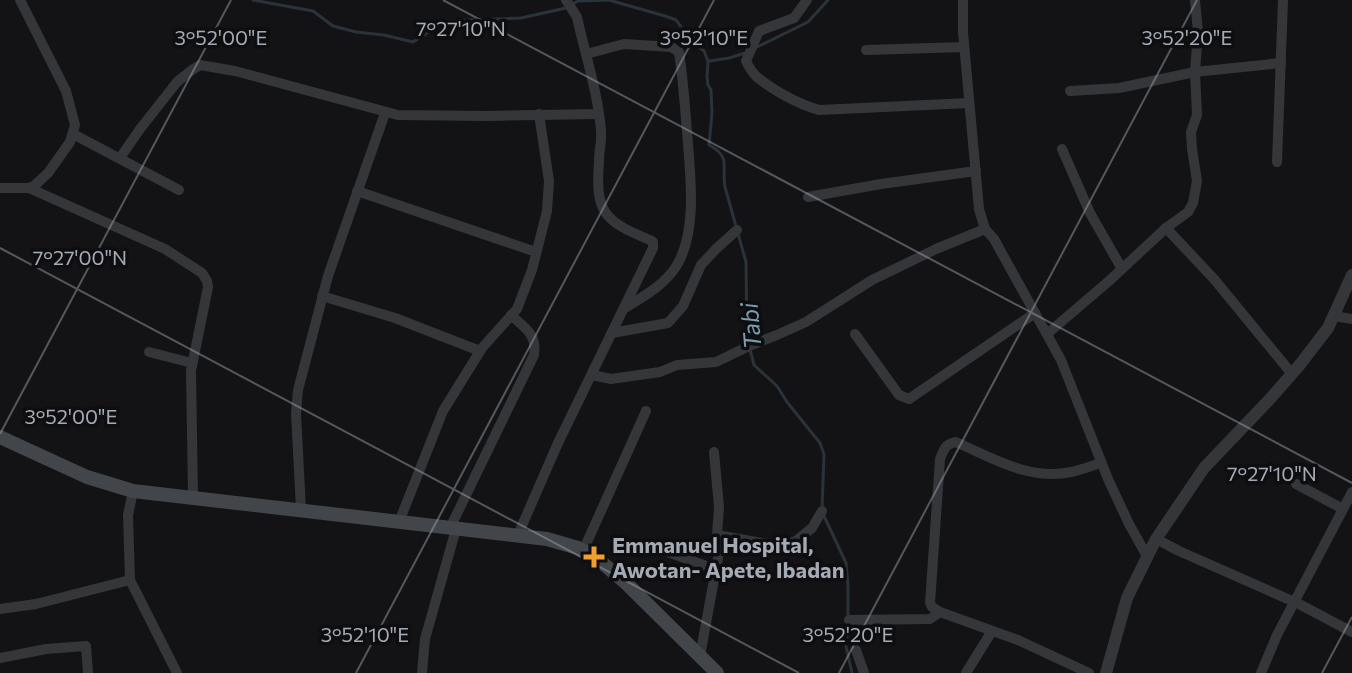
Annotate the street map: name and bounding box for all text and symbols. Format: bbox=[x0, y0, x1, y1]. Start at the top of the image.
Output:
text: 7°27'10"N bbox=[416, 16, 506, 40]
text: 3°52'00"E bbox=[175, 25, 267, 49]
text: 3°52'10"E bbox=[660, 25, 748, 49]
text: 3°52'20"E bbox=[1142, 25, 1232, 49]
text: 7°27'00"N bbox=[33, 245, 127, 269]
water label: Tabi bbox=[733, 301, 766, 350]
text: 3°52'00"E bbox=[25, 404, 117, 428]
text: 7°27'10"N bbox=[1227, 461, 1317, 485]
place label: Emmanuel Hospital, Awotan- Apete, Ibadan bbox=[612, 531, 844, 583]
marker: Emmanuel Hospital, Awotan- Apete, Ibadan bbox=[583, 546, 605, 568]
text: 3°52'10"E bbox=[321, 622, 409, 646]
text: 3°52'20"E bbox=[803, 622, 893, 646]

